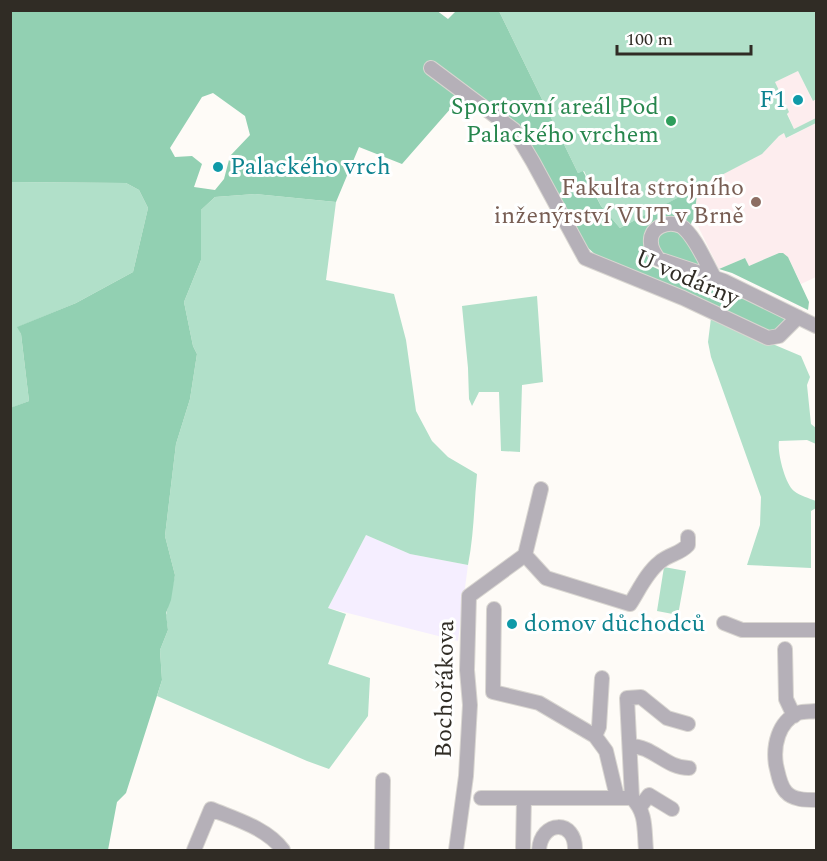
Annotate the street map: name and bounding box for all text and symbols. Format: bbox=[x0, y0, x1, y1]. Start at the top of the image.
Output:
scale bar bbox=[617, 18, 750, 56]
text: 100 m bbox=[626, 26, 673, 53]
place label: F1 bbox=[759, 82, 786, 118]
place label: Sportovní areál Pod Palackého vrchem bbox=[451, 89, 659, 153]
marker: F1 bbox=[791, 93, 805, 107]
marker: Sportovní areál Pod Palackého vrchem bbox=[664, 114, 678, 128]
place label: Palackého vrch bbox=[230, 149, 391, 185]
marker: Palackého vrch bbox=[211, 160, 225, 174]
place label: Fakulta strojního inženýrství VUT v Brně bbox=[494, 170, 744, 234]
marker: Fakulta strojního inženýrství VUT v Brně bbox=[749, 195, 763, 209]
street label: U vodárny bbox=[629, 240, 746, 317]
place label: domov důchodců bbox=[524, 606, 705, 642]
marker: domov důchodců bbox=[505, 617, 519, 631]
street label: Bochořákova bbox=[426, 619, 464, 758]

